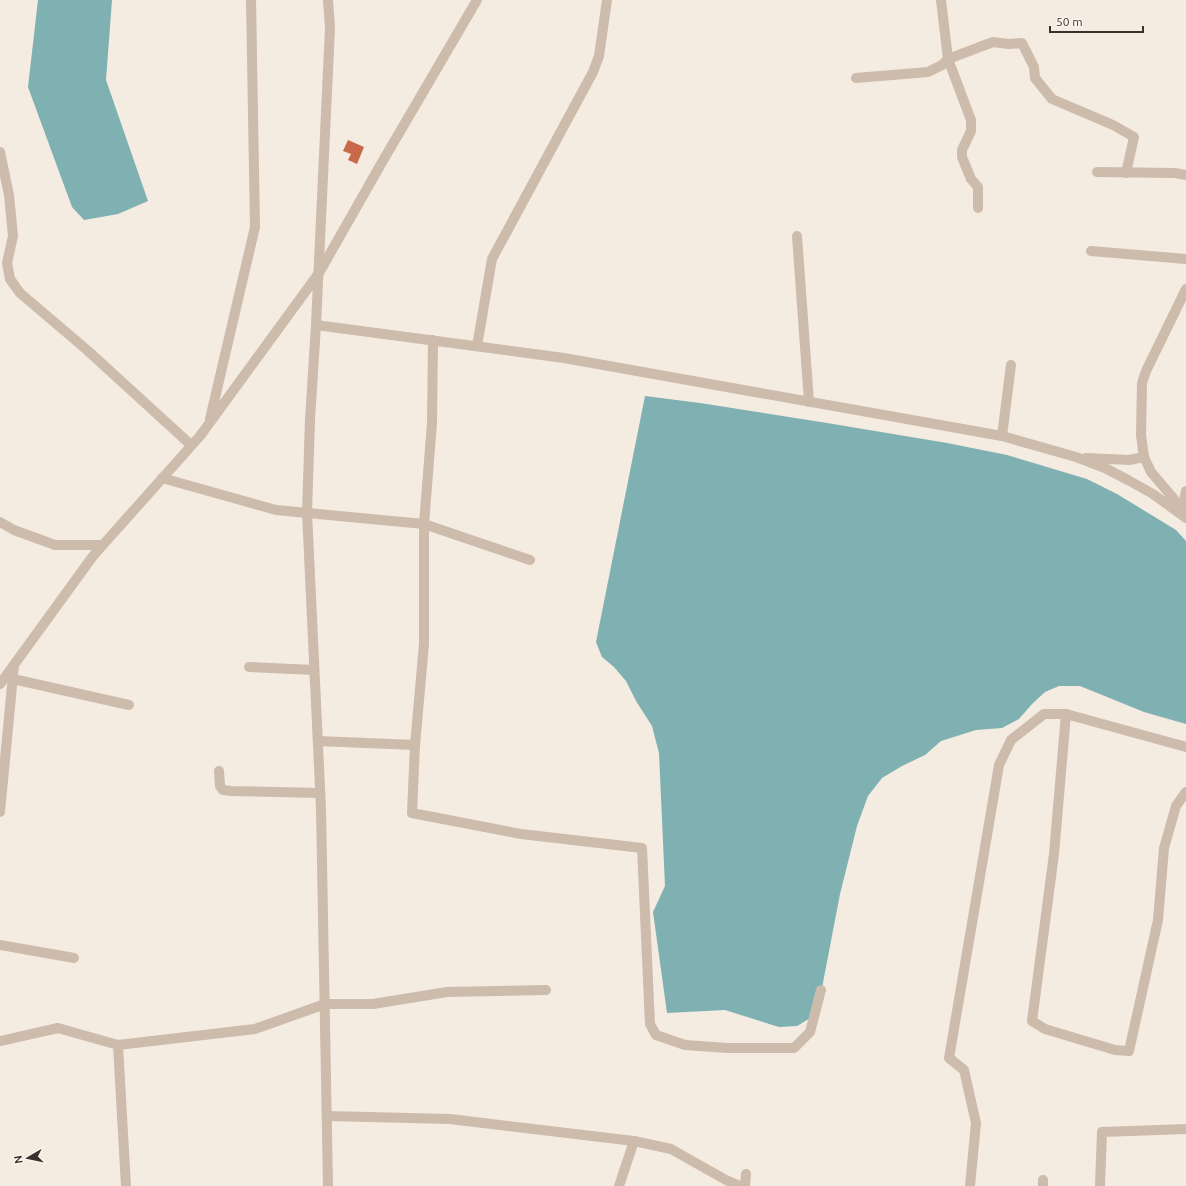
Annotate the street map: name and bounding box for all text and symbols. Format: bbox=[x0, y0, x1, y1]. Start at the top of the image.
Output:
scale bar bbox=[1050, 8, 1143, 34]
text: 50 m bbox=[1056, 15, 1083, 28]
north arrow bbox=[8, 1138, 48, 1178]
text: N bbox=[12, 1155, 25, 1165]

